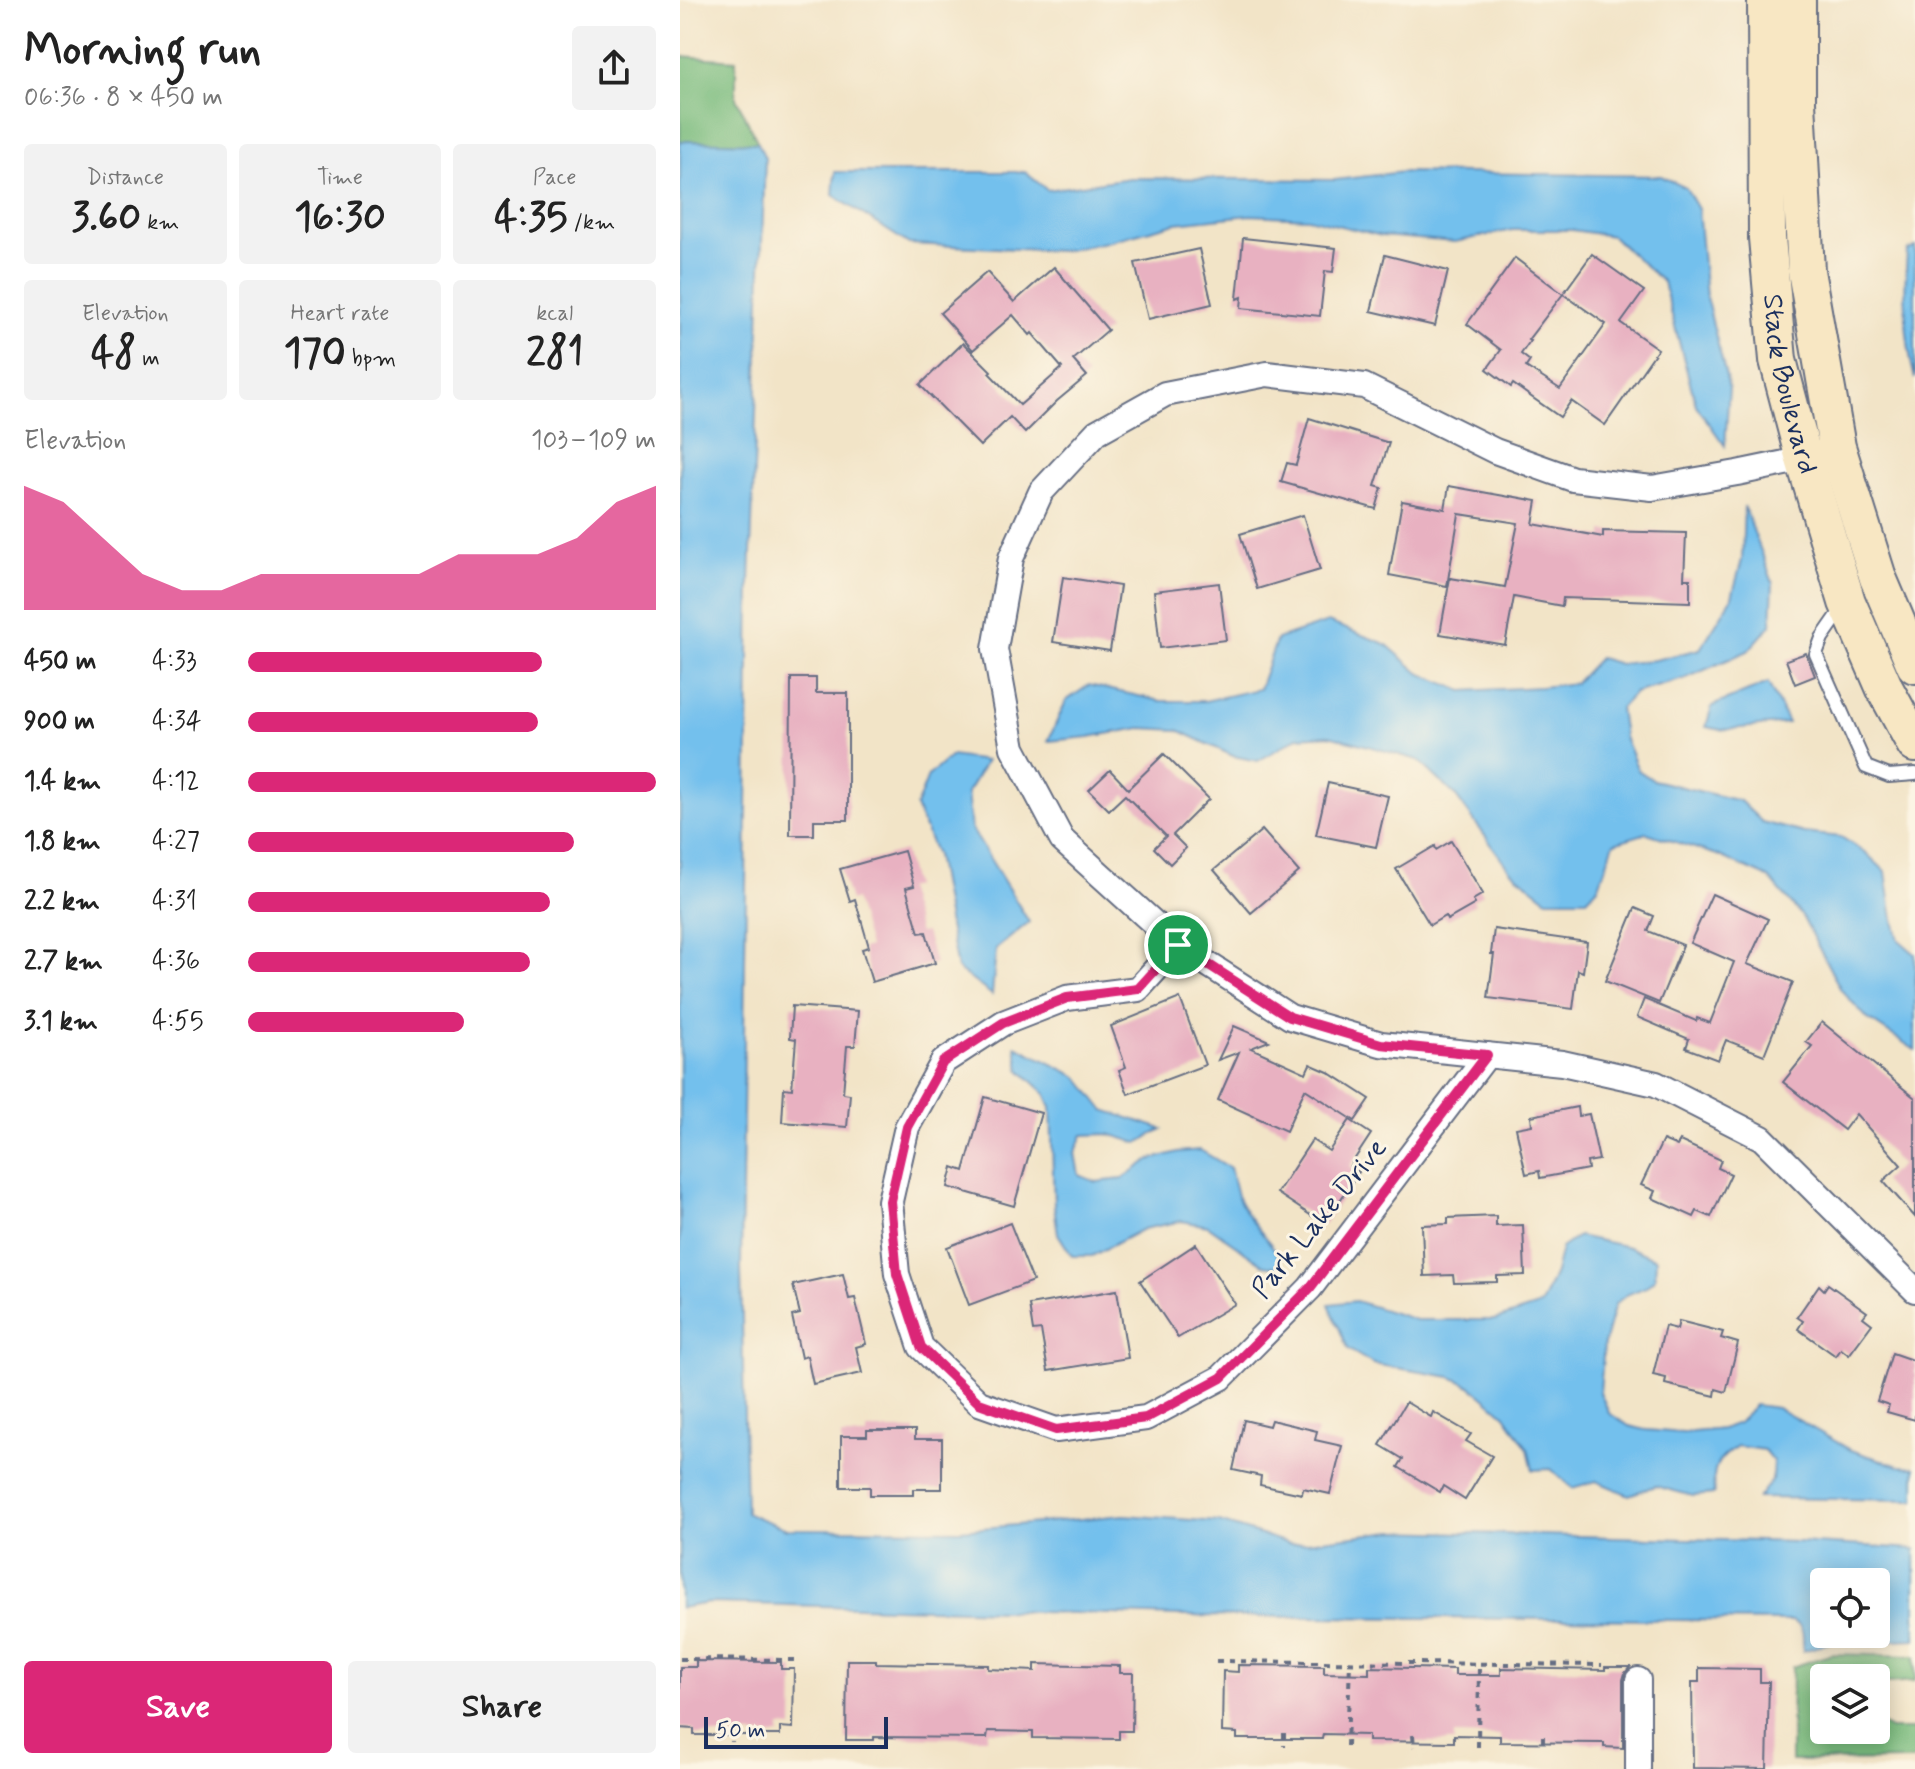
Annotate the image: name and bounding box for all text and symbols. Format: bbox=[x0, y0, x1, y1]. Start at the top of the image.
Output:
text: Morning run bbox=[24, 22, 261, 80]
button: share bbox=[572, 26, 656, 110]
text: 06:36 · 8 × 450 m bbox=[24, 81, 223, 115]
text: Distance bbox=[87, 164, 164, 192]
text: Time bbox=[317, 164, 363, 192]
text: Pace bbox=[533, 164, 577, 192]
text: 3.60 bbox=[71, 192, 141, 244]
text: 16:30 bbox=[294, 192, 386, 244]
text: 4:35 bbox=[494, 192, 568, 244]
text: km bbox=[141, 209, 179, 237]
text: /km bbox=[568, 209, 615, 237]
street label: Stack Boulevard bbox=[1754, 292, 1826, 478]
text: Elevation bbox=[82, 300, 169, 328]
text: Heart rate bbox=[291, 300, 389, 328]
text: kcal bbox=[536, 300, 573, 328]
text: 48 bbox=[91, 328, 136, 380]
text: 170 bbox=[284, 328, 346, 380]
text: 281 bbox=[526, 328, 583, 380]
text: m bbox=[136, 345, 160, 373]
text: bpm bbox=[346, 345, 396, 373]
text: Elevation bbox=[24, 424, 126, 458]
text: 103–109 m bbox=[531, 424, 656, 458]
text: 450 m bbox=[24, 645, 96, 679]
text: 4:33 bbox=[152, 645, 197, 679]
text: 900 m bbox=[24, 705, 95, 739]
text: 4:34 bbox=[152, 705, 202, 739]
text: 1.4 km bbox=[24, 765, 101, 799]
text: 4:12 bbox=[152, 765, 199, 799]
text: 1.8 km bbox=[24, 825, 101, 859]
text: 4:27 bbox=[152, 825, 200, 859]
text: 2.2 km bbox=[24, 885, 100, 919]
text: 4:31 bbox=[152, 885, 197, 919]
pin bbox=[1144, 911, 1212, 979]
icon: arrive bbox=[1156, 923, 1200, 967]
text: 2.7 km bbox=[24, 945, 103, 979]
text: 4:36 bbox=[152, 945, 200, 979]
text: 3.1 km bbox=[24, 1005, 98, 1039]
text: 4:55 bbox=[152, 1005, 204, 1039]
street label: Park Lake Drive bbox=[1244, 1131, 1396, 1307]
map controls bbox=[1810, 1568, 1890, 1744]
button: locate bbox=[1810, 1568, 1890, 1648]
button: Save bbox=[24, 1661, 332, 1753]
button: Share bbox=[348, 1661, 656, 1753]
button: layers bbox=[1810, 1664, 1890, 1744]
scale bar bbox=[704, 1713, 888, 1749]
text: 50 m bbox=[716, 1717, 765, 1745]

